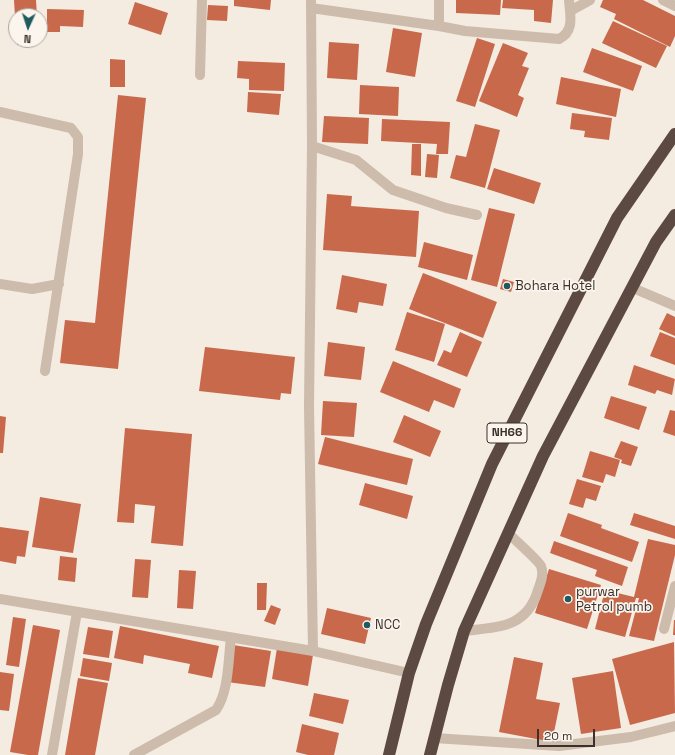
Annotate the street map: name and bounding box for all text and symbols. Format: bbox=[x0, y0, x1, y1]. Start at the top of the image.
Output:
north arrow bbox=[8, 8, 48, 48]
text: N bbox=[23, 32, 31, 46]
place label: Bohara Hotel bbox=[515, 278, 596, 294]
marker: Bohara Hotel bbox=[502, 281, 512, 291]
road number: NH66 bbox=[487, 423, 527, 443]
place label: purwar Petrol pumb bbox=[576, 584, 652, 615]
marker: purwar Petrol pumb bbox=[563, 594, 573, 604]
place label: NCC bbox=[375, 617, 400, 633]
marker: NCC bbox=[362, 620, 372, 630]
scale bar bbox=[539, 721, 597, 747]
text: 20 m bbox=[544, 728, 572, 744]

